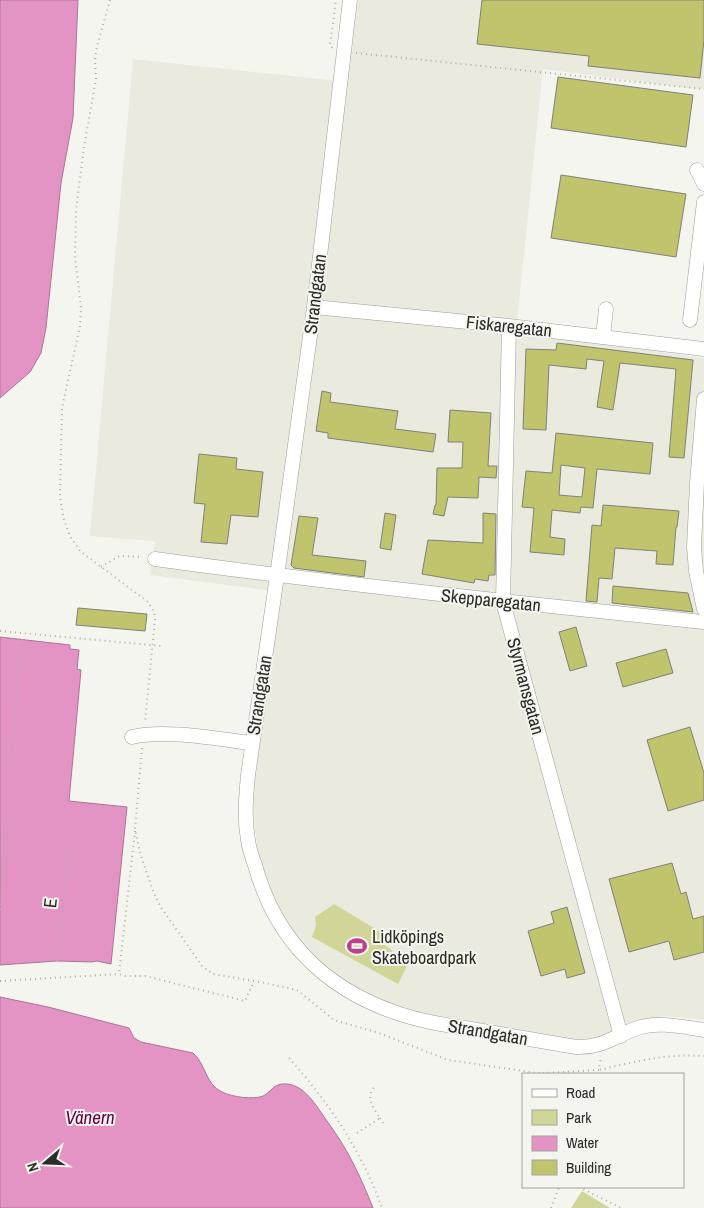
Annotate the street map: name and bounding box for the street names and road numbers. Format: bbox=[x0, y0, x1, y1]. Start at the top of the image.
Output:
street label: Strandgatan bbox=[298, 253, 332, 335]
street label: Fiskaregatan bbox=[465, 309, 553, 343]
street label: Skepparegatan bbox=[440, 582, 542, 618]
street label: Styrmansgatan bbox=[501, 635, 551, 737]
street label: Strandgatan bbox=[240, 653, 278, 737]
street label: E bbox=[37, 897, 63, 909]
street label: Strandgatan bbox=[446, 1013, 530, 1051]

